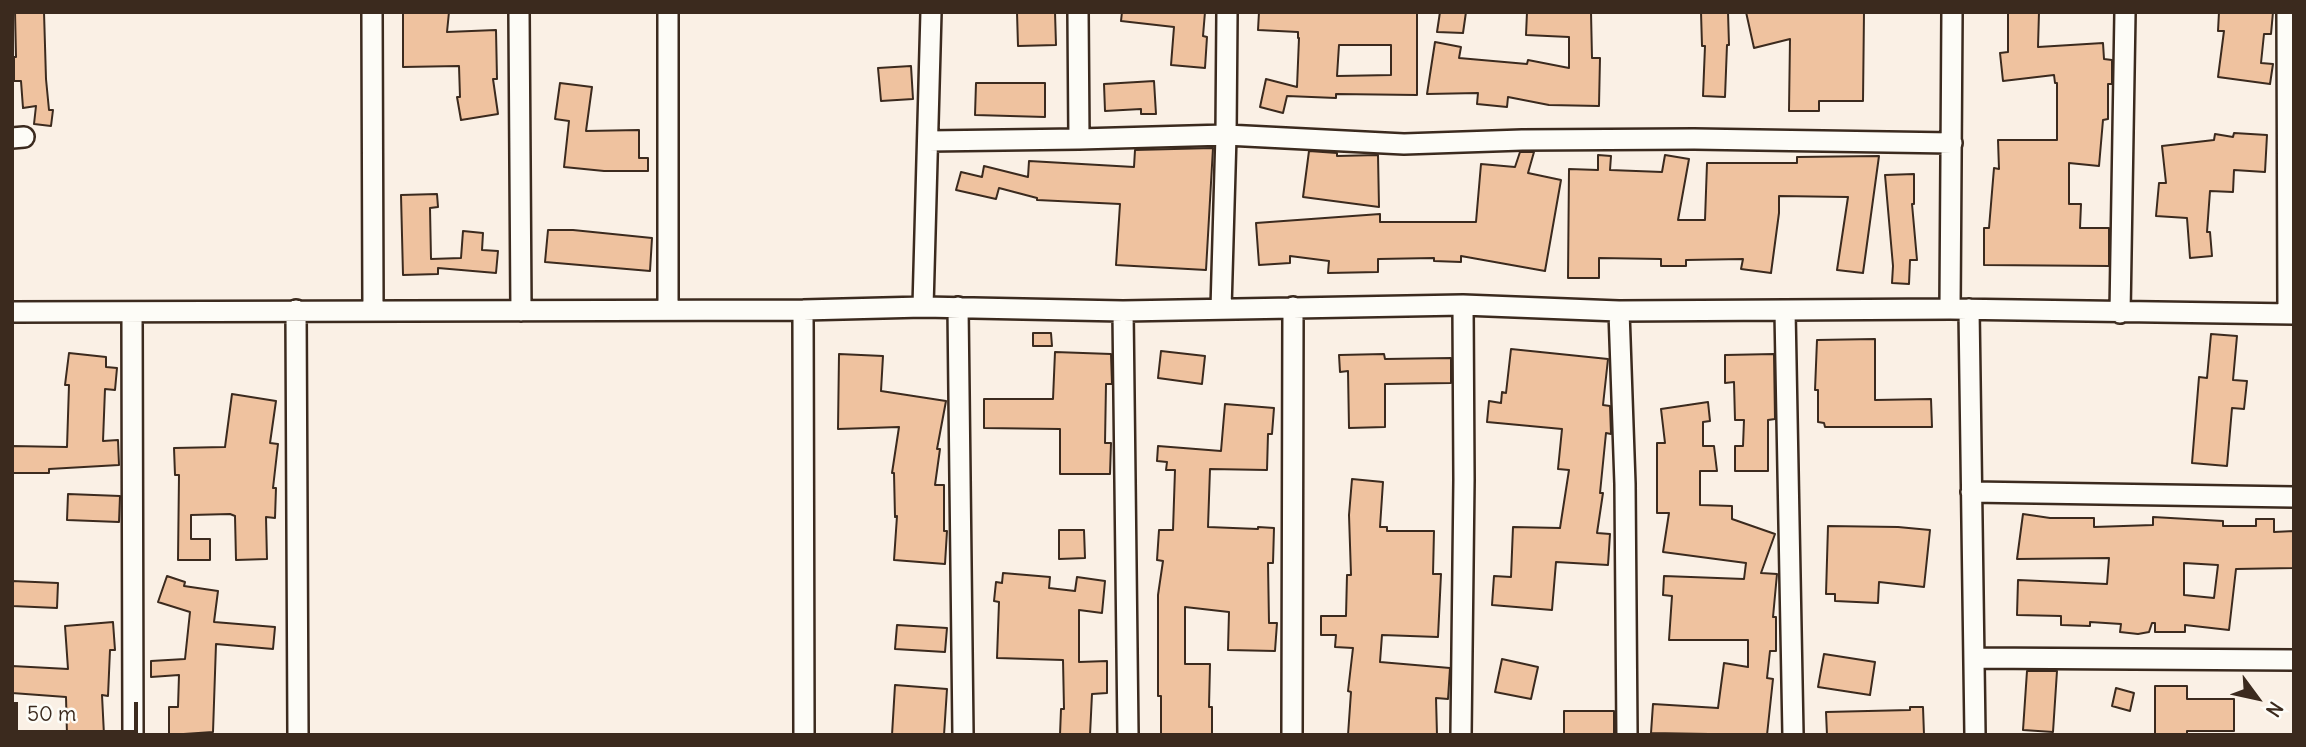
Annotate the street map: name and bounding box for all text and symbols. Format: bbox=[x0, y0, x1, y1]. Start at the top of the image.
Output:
north arrow bbox=[2222, 663, 2292, 733]
scale bar bbox=[18, 688, 142, 732]
text: N bbox=[2261, 697, 2288, 721]
text: 50 m bbox=[27, 700, 76, 727]

